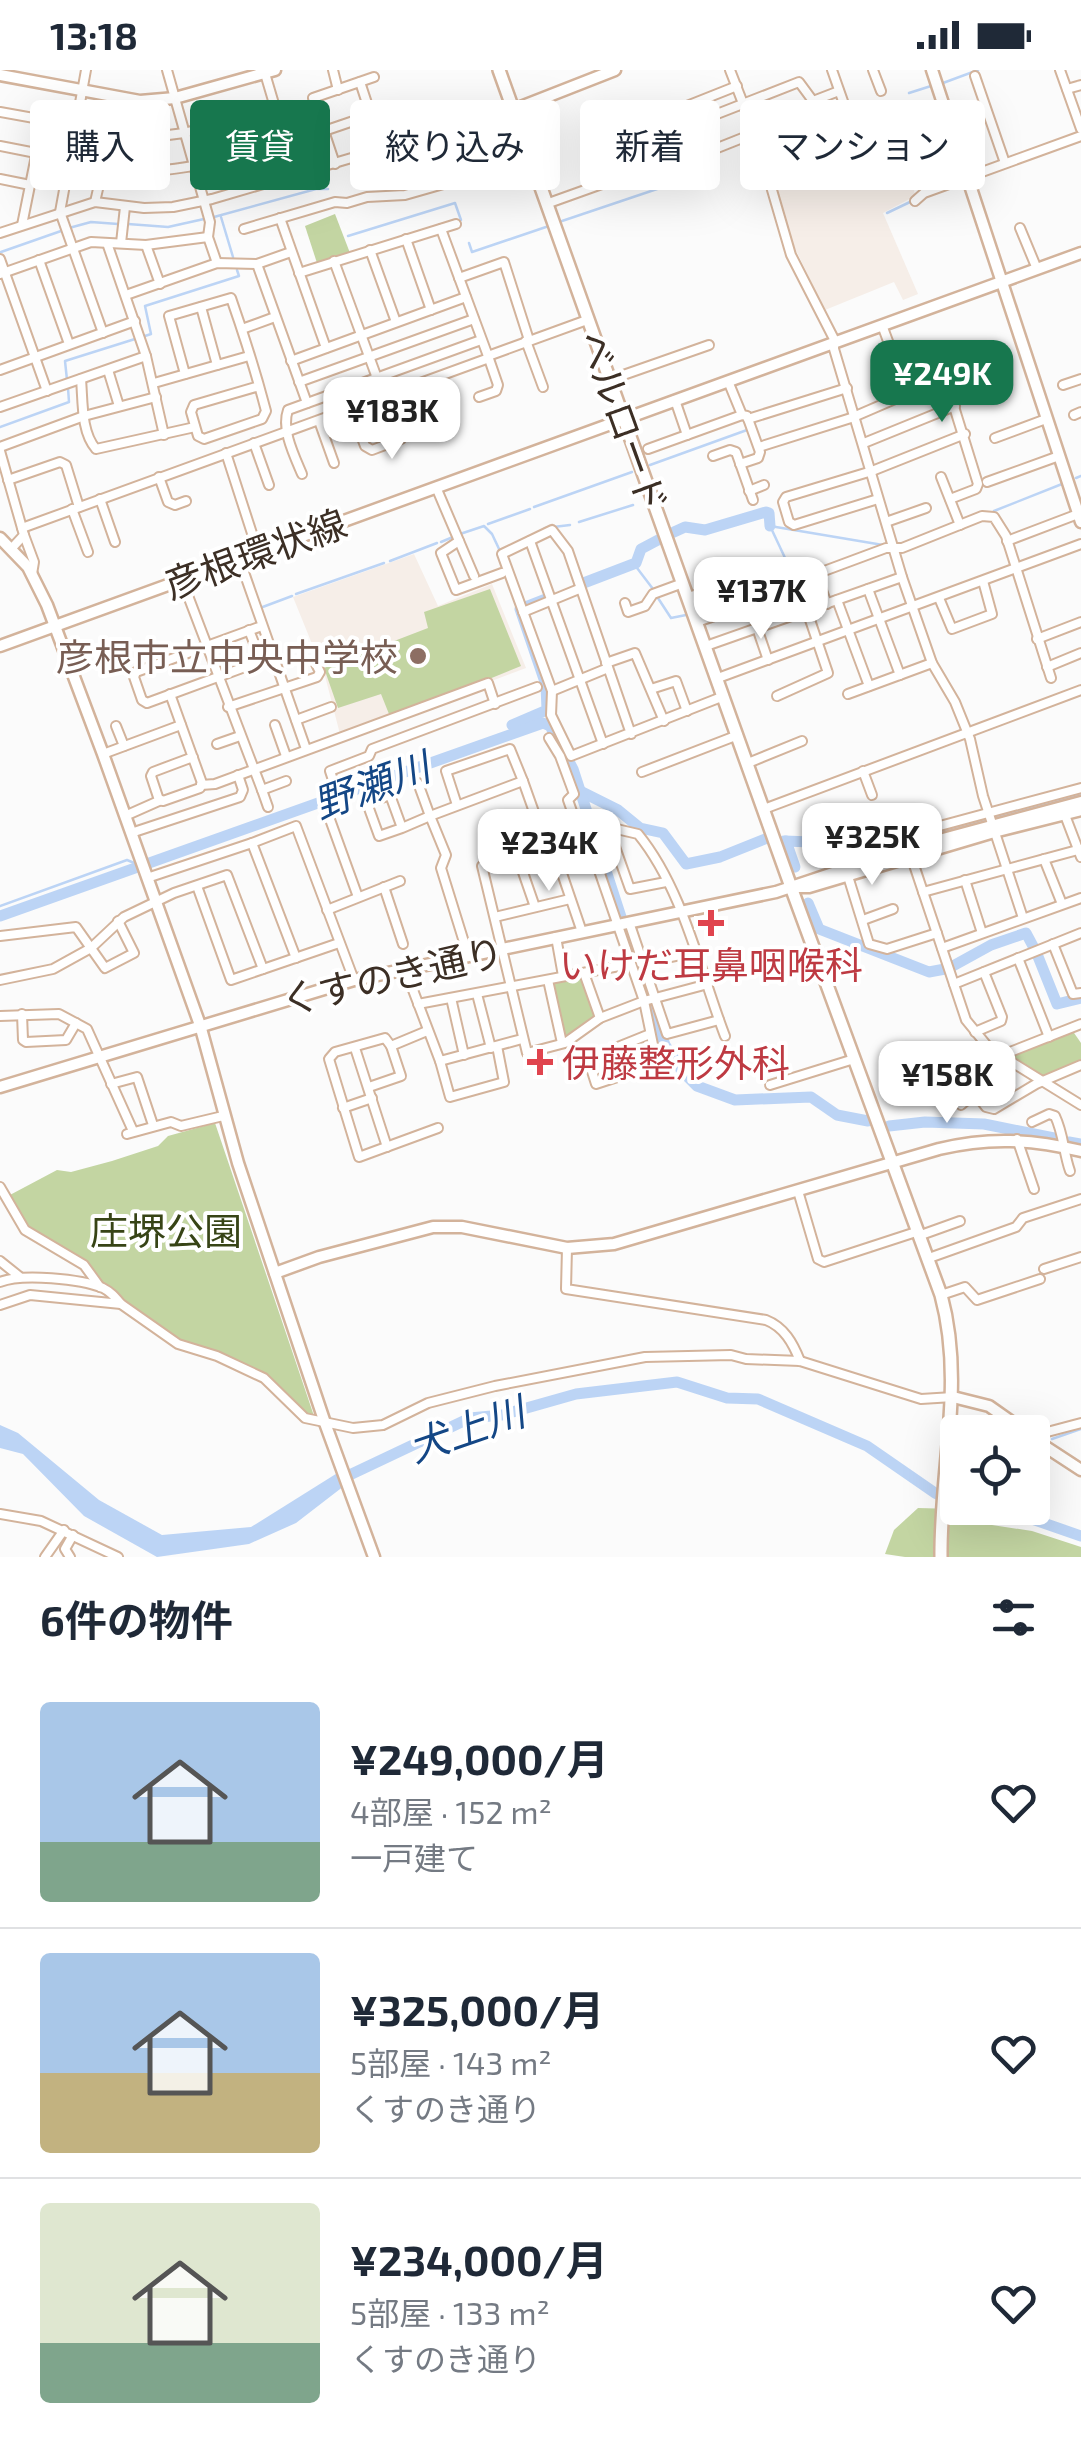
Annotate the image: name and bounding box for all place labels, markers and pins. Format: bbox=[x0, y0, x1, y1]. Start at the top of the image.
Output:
pin: ¥249K bbox=[872, 340, 1012, 425]
pin: ¥183K bbox=[322, 377, 462, 462]
pin: ¥137K bbox=[691, 557, 831, 642]
place label: 彦根市立中央中学校 bbox=[56, 633, 398, 679]
marker: 彦根市立中央中学校 bbox=[407, 645, 429, 667]
pin: ¥325K bbox=[802, 803, 942, 888]
pin: ¥234K bbox=[479, 809, 619, 894]
marker: いけだ耳鼻咽喉科 bbox=[698, 910, 724, 936]
place label: いけだ耳鼻咽喉科 bbox=[559, 941, 863, 987]
place label: 伊藤整形外科 bbox=[562, 1039, 790, 1085]
pin: ¥158K bbox=[877, 1041, 1017, 1126]
marker: 伊藤整形外科 bbox=[527, 1049, 553, 1075]

